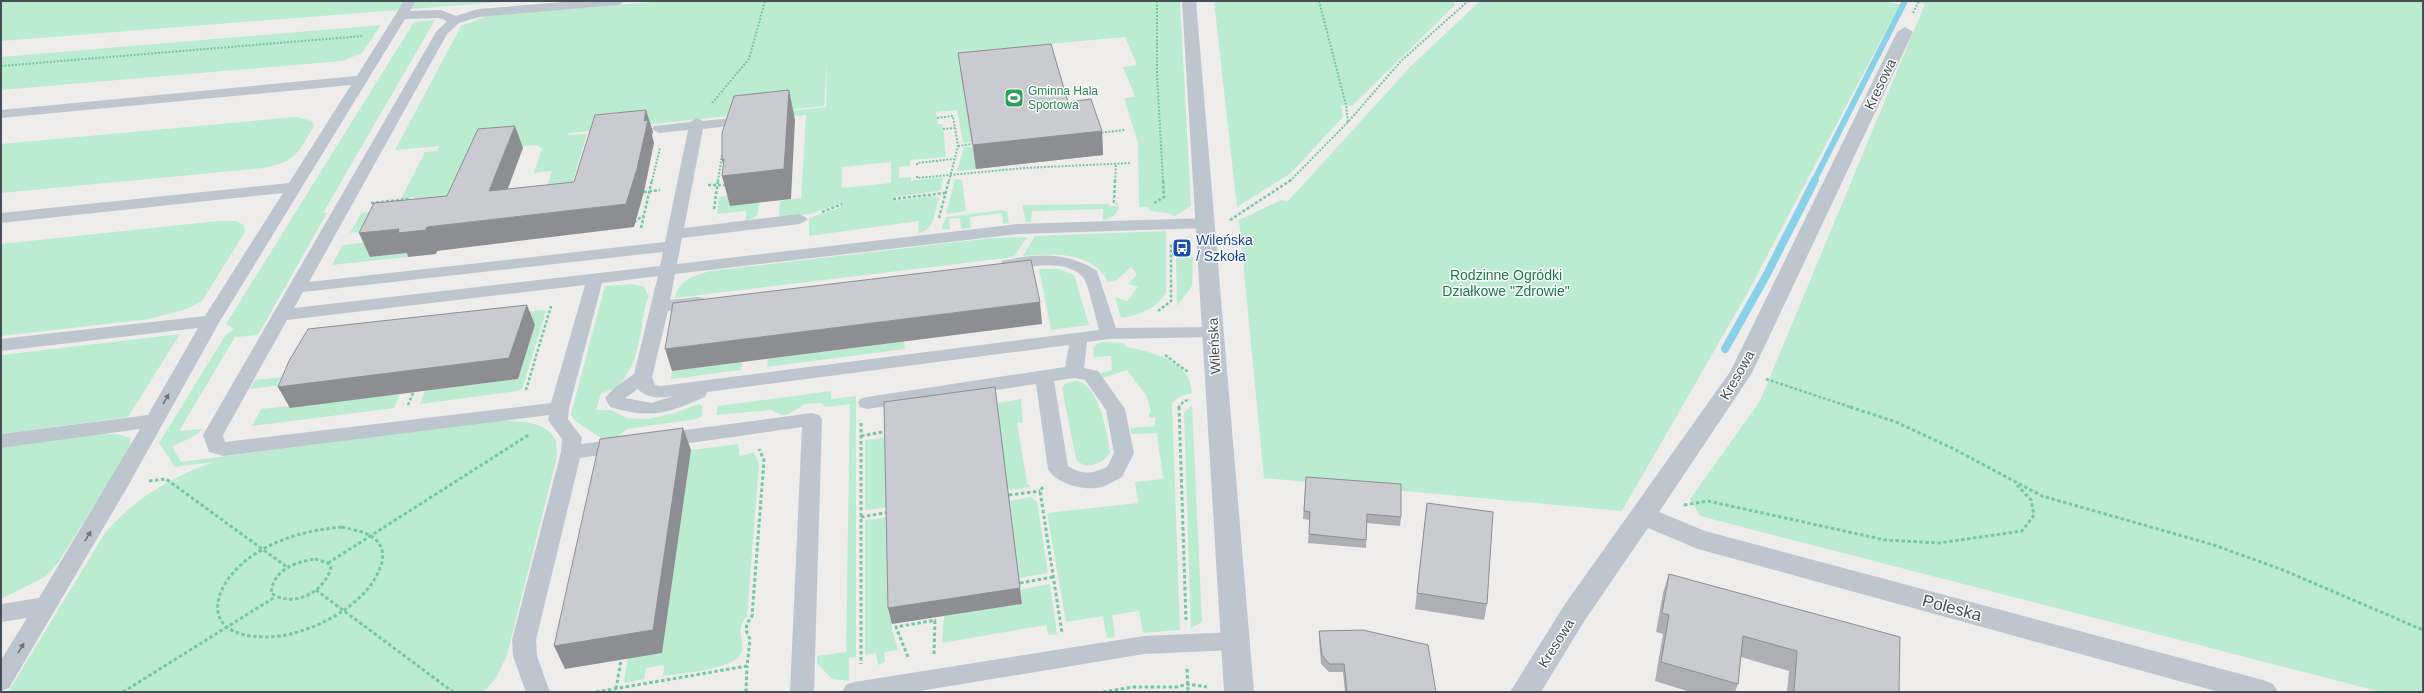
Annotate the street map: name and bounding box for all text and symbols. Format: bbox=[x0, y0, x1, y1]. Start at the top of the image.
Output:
street label: Kresowa bbox=[1861, 56, 1899, 112]
place label: Gminna Hala Sportowa bbox=[1028, 84, 1098, 112]
sports icon: Gminna Hala Sportowa bbox=[1003, 87, 1025, 109]
place label: Wileńska / Szkoła bbox=[1196, 232, 1253, 264]
bus stop icon: Wileńska / Szkoła bbox=[1171, 237, 1193, 259]
park label: Rodzinne Ogródki Działkowe "Zdrowie" bbox=[1442, 267, 1570, 299]
street label: Wileńska bbox=[1205, 317, 1223, 375]
street label: Kresowa bbox=[1716, 347, 1758, 403]
one-way arrow bbox=[163, 393, 170, 405]
one-way arrow bbox=[84, 530, 91, 542]
street label: Poleska bbox=[1920, 591, 1984, 625]
street label: Kresowa bbox=[1535, 615, 1577, 670]
one-way arrow bbox=[17, 643, 25, 653]

